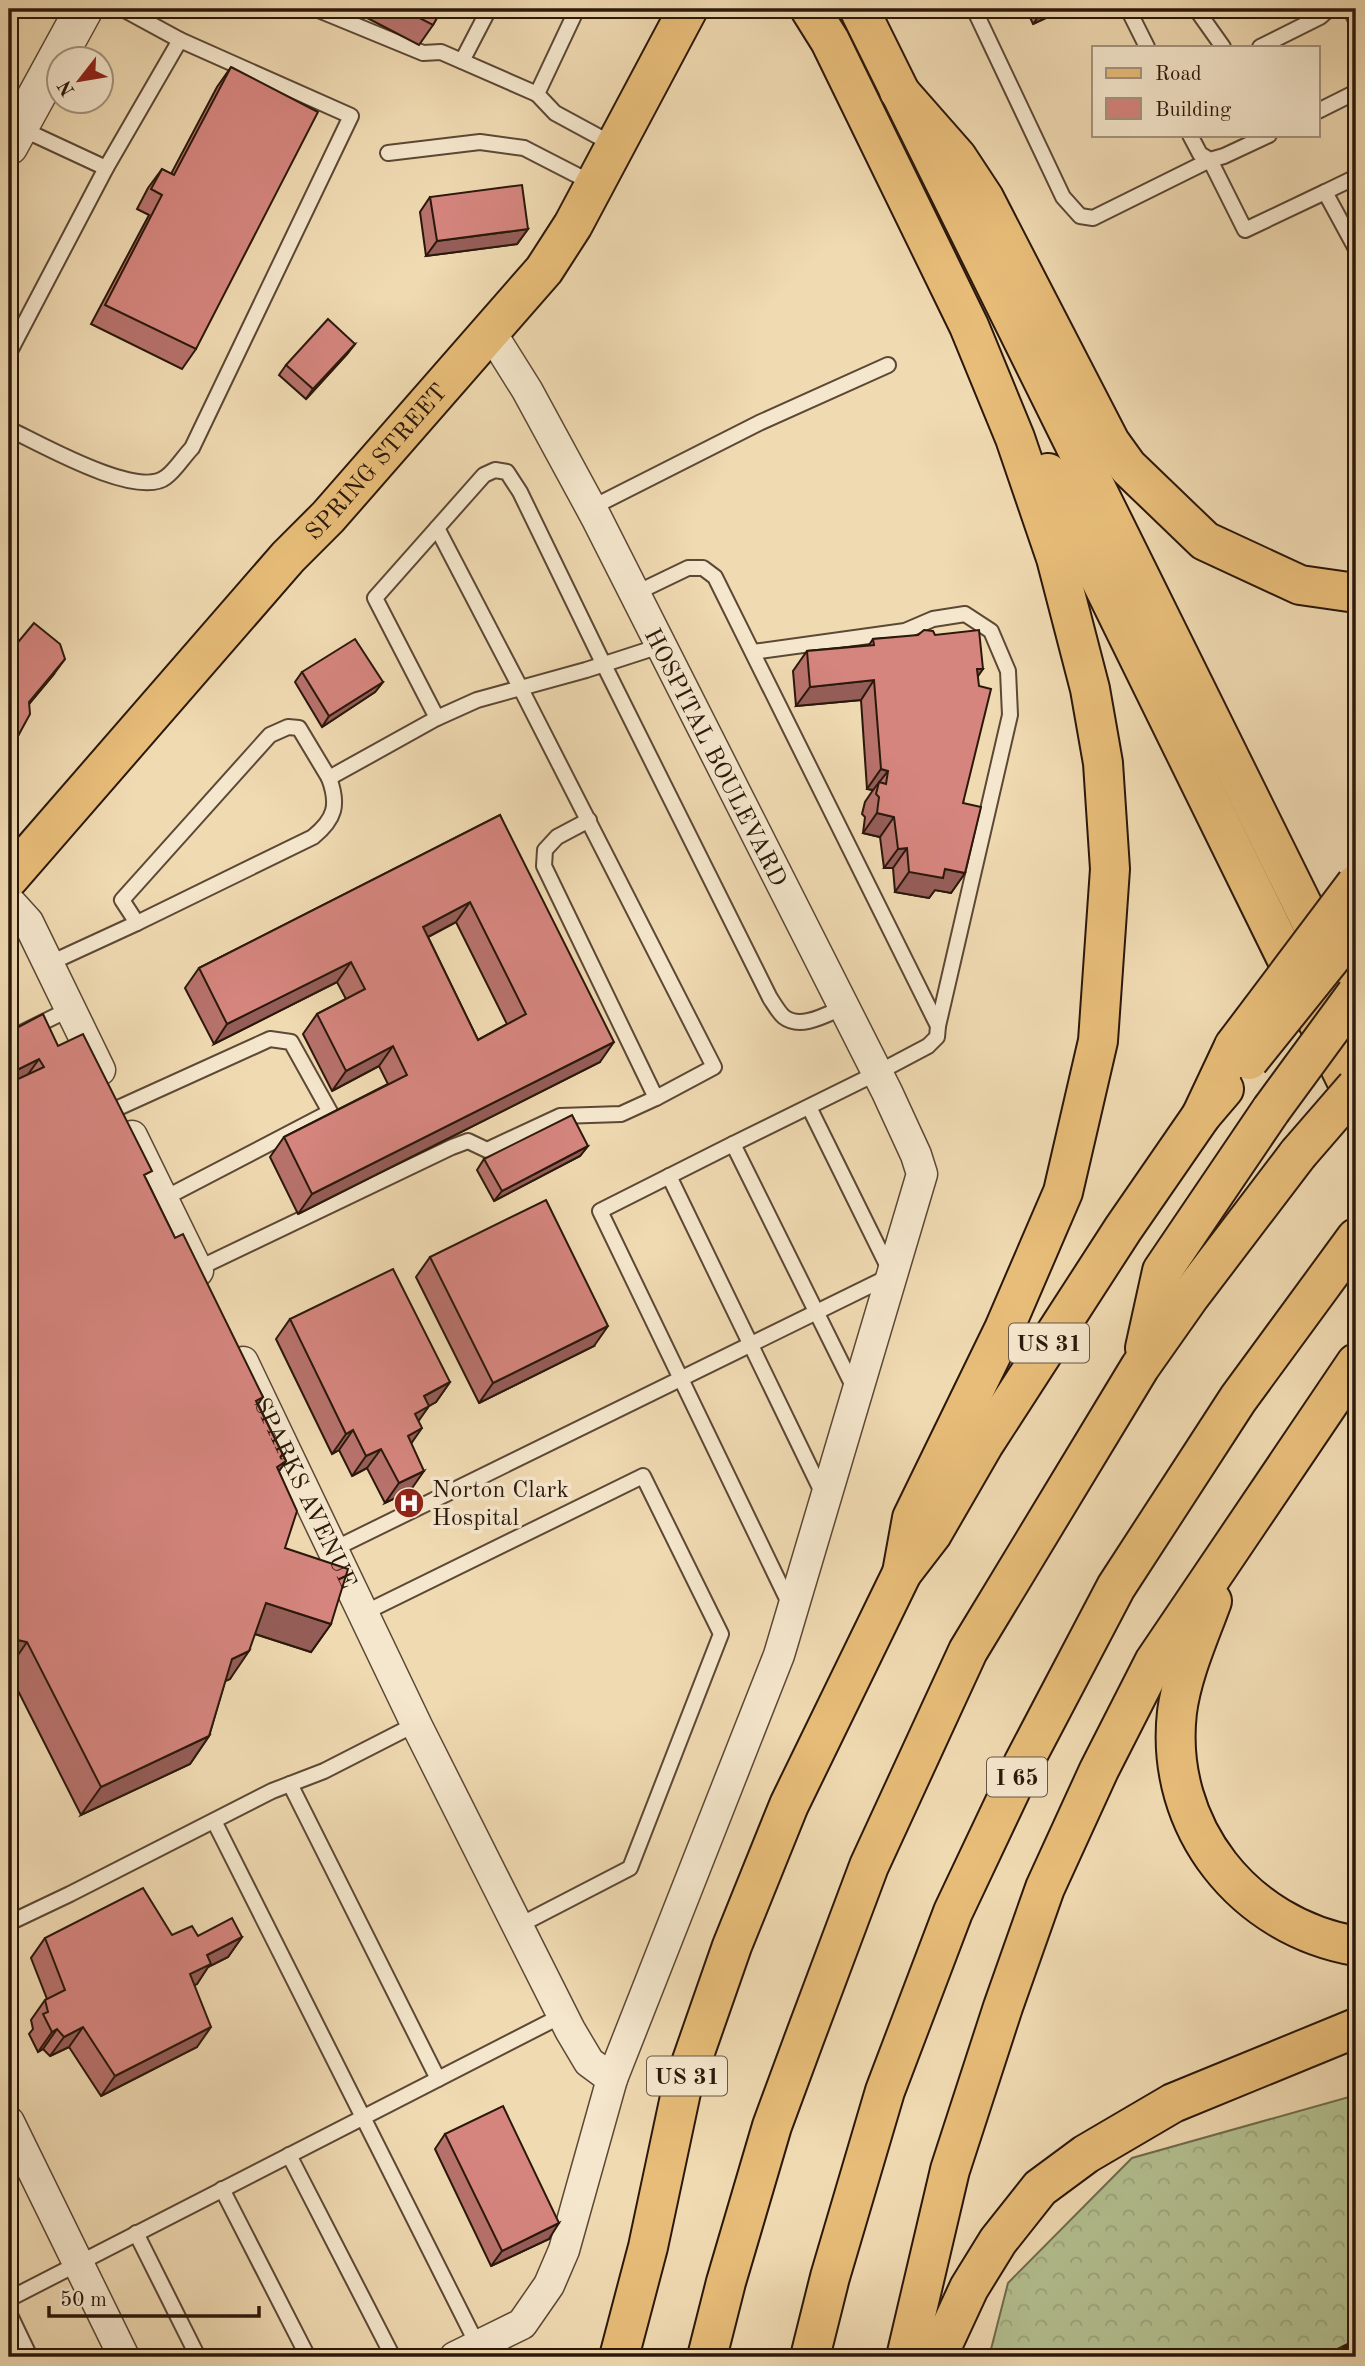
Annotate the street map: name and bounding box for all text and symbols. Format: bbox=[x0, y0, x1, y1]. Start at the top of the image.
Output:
north arrow bbox=[46, 46, 116, 116]
legend bbox=[1092, 46, 1320, 136]
text: Road bbox=[1155, 64, 1202, 85]
text: N bbox=[55, 76, 79, 99]
text: Building bbox=[1155, 100, 1232, 121]
street label: SPRING STREET bbox=[302, 380, 452, 546]
street label: HOSPITAL BOULEVARD bbox=[639, 625, 790, 891]
road number: US 31 bbox=[1009, 1324, 1089, 1362]
street label: SPARKS AVENUE bbox=[248, 1395, 359, 1593]
place label: Norton Clark Hospital bbox=[432, 1479, 569, 1531]
hospital icon: Norton Clark Hospital bbox=[392, 1486, 426, 1520]
road number: I 65 bbox=[987, 1758, 1047, 1797]
road number: US 31 bbox=[647, 2056, 727, 2096]
scale bar bbox=[49, 2275, 259, 2319]
text: 50 m bbox=[60, 2290, 107, 2311]

